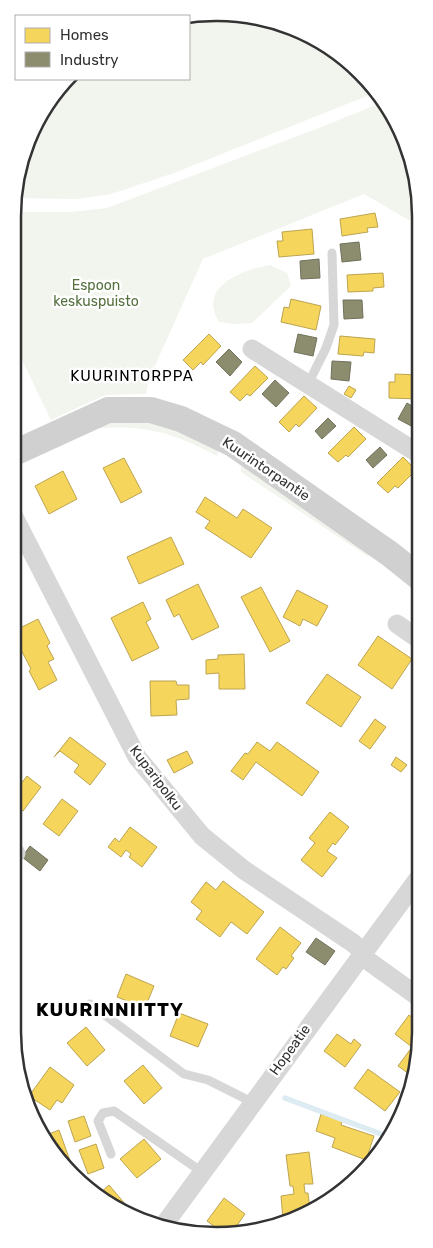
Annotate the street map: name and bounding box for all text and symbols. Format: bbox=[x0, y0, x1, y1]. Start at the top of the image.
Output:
legend bbox=[15, 15, 190, 80]
text: Homes bbox=[60, 26, 109, 44]
text: Industry bbox=[60, 51, 119, 69]
park label: Espoon keskuspuisto bbox=[53, 277, 139, 310]
district label: KUURINTORPPA bbox=[70, 367, 194, 385]
street label: Kuurintorpantie bbox=[219, 433, 313, 505]
street label: Kuparipolku bbox=[126, 742, 186, 814]
district label: KUURINNIITTY bbox=[36, 998, 184, 1021]
street label: Hopeatie bbox=[266, 1021, 314, 1079]

